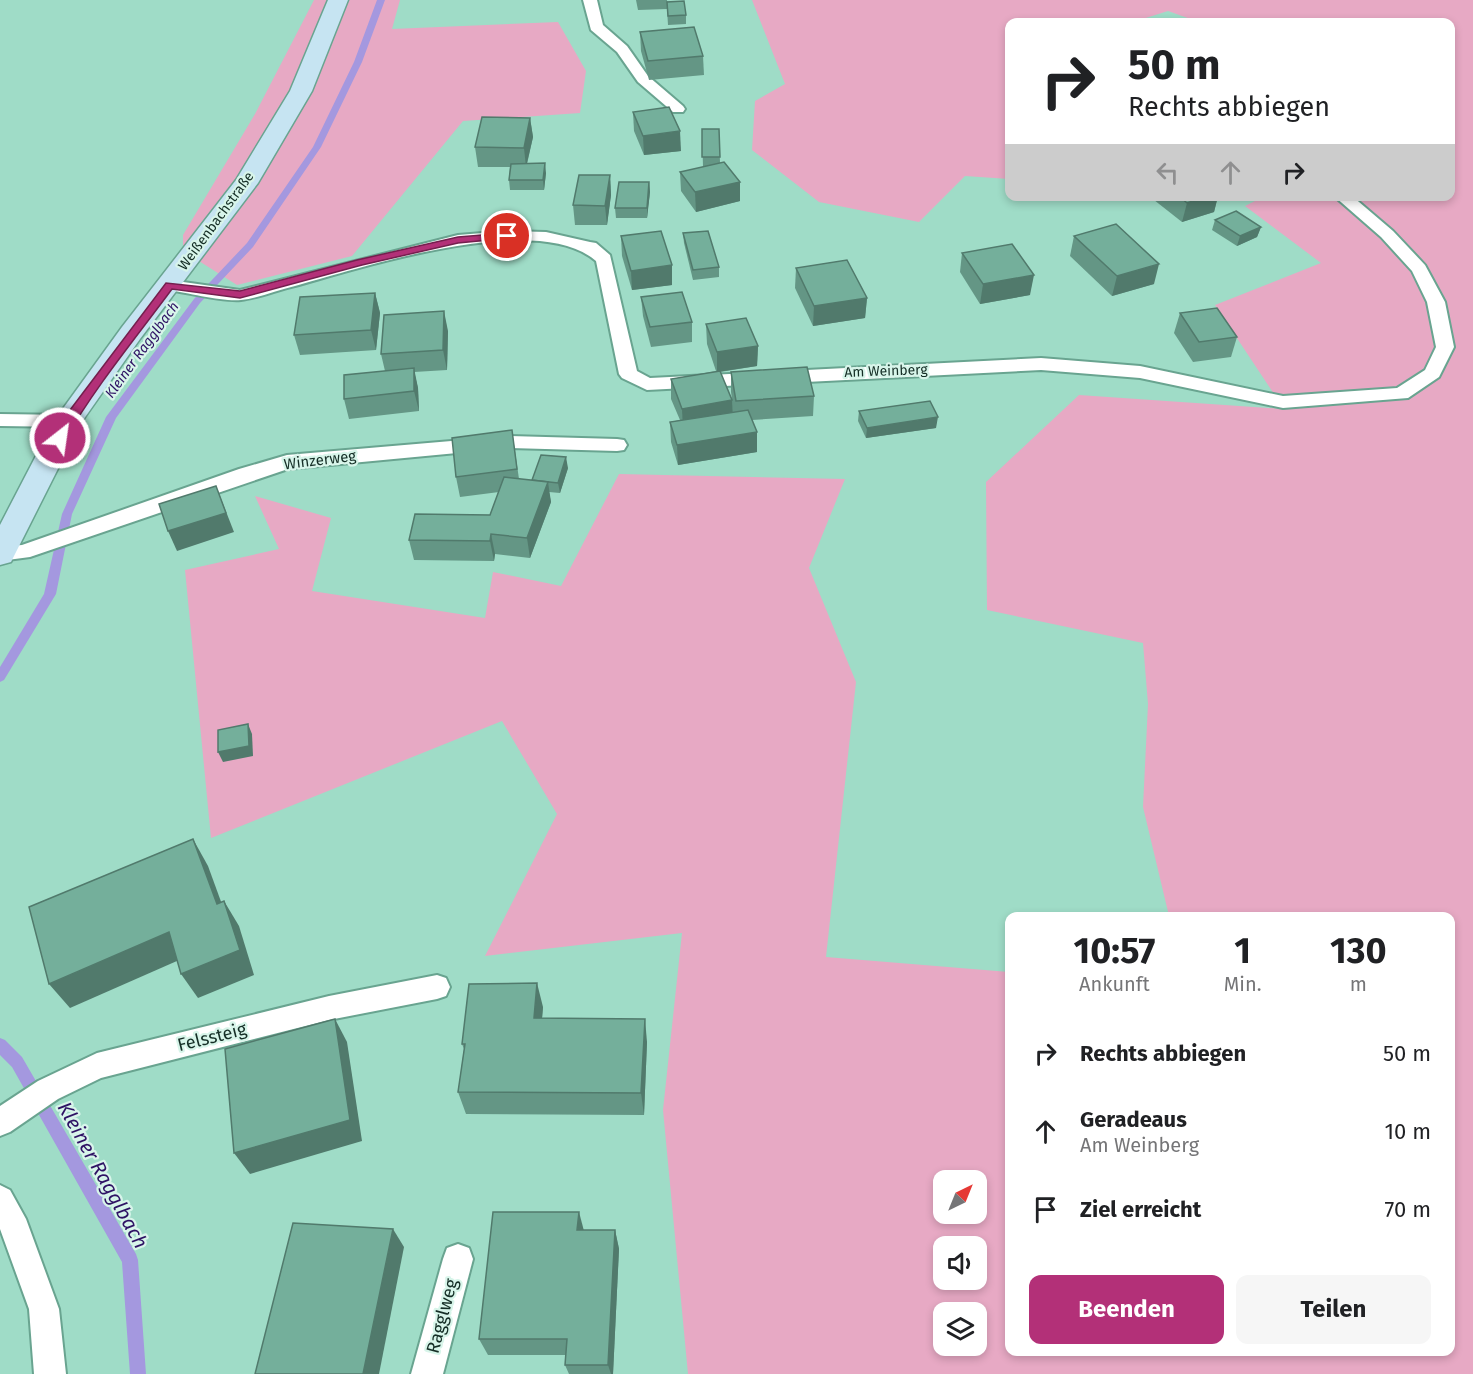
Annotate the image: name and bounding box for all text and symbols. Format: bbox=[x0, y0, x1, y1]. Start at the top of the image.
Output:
text: 50 m bbox=[1128, 40, 1221, 90]
icon: right bbox=[1029, 42, 1107, 120]
text: Rechts abbiegen bbox=[1128, 91, 1330, 123]
icon: left bbox=[1151, 156, 1184, 189]
icon: ahead bbox=[1214, 156, 1247, 189]
icon: right bbox=[1277, 156, 1310, 189]
street label: Weißenbachstraße bbox=[174, 168, 258, 274]
pin bbox=[481, 210, 532, 261]
icon: arrive bbox=[490, 219, 523, 252]
water label: Kleiner Ragglbach bbox=[101, 299, 183, 401]
street label: Am Weinberg bbox=[844, 361, 929, 381]
position arrow bbox=[28, 406, 92, 470]
street label: Winzerweg bbox=[283, 447, 357, 473]
text: 10:57 bbox=[1073, 929, 1155, 973]
text: 1 bbox=[1234, 929, 1251, 973]
text: 130 bbox=[1330, 929, 1387, 973]
text: Ankunft bbox=[1079, 972, 1150, 996]
text: Min. bbox=[1224, 972, 1262, 996]
text: m bbox=[1350, 972, 1367, 996]
street label: Felssteig bbox=[175, 1018, 249, 1056]
icon: right bbox=[1029, 1037, 1062, 1070]
text: Rechts abbiegen bbox=[1080, 1040, 1246, 1067]
text: 50 m bbox=[1383, 1040, 1431, 1067]
water label: Kleiner Ragglbach bbox=[53, 1097, 153, 1253]
text: Geradeaus bbox=[1080, 1106, 1187, 1133]
icon: ahead bbox=[1029, 1115, 1062, 1148]
text: 10 m bbox=[1385, 1118, 1431, 1145]
text: Am Weinberg bbox=[1080, 1133, 1199, 1157]
north arrow bbox=[933, 1170, 987, 1224]
map controls bbox=[933, 1170, 987, 1356]
icon: arrive bbox=[1029, 1193, 1062, 1226]
text: Ziel erreicht bbox=[1080, 1196, 1201, 1223]
text: 70 m bbox=[1385, 1196, 1431, 1223]
button: sound bbox=[933, 1236, 987, 1290]
button: Beenden bbox=[1029, 1275, 1224, 1344]
button: Teilen bbox=[1236, 1275, 1431, 1344]
street label: Ragglweg bbox=[421, 1276, 463, 1356]
button: layers bbox=[933, 1302, 987, 1356]

